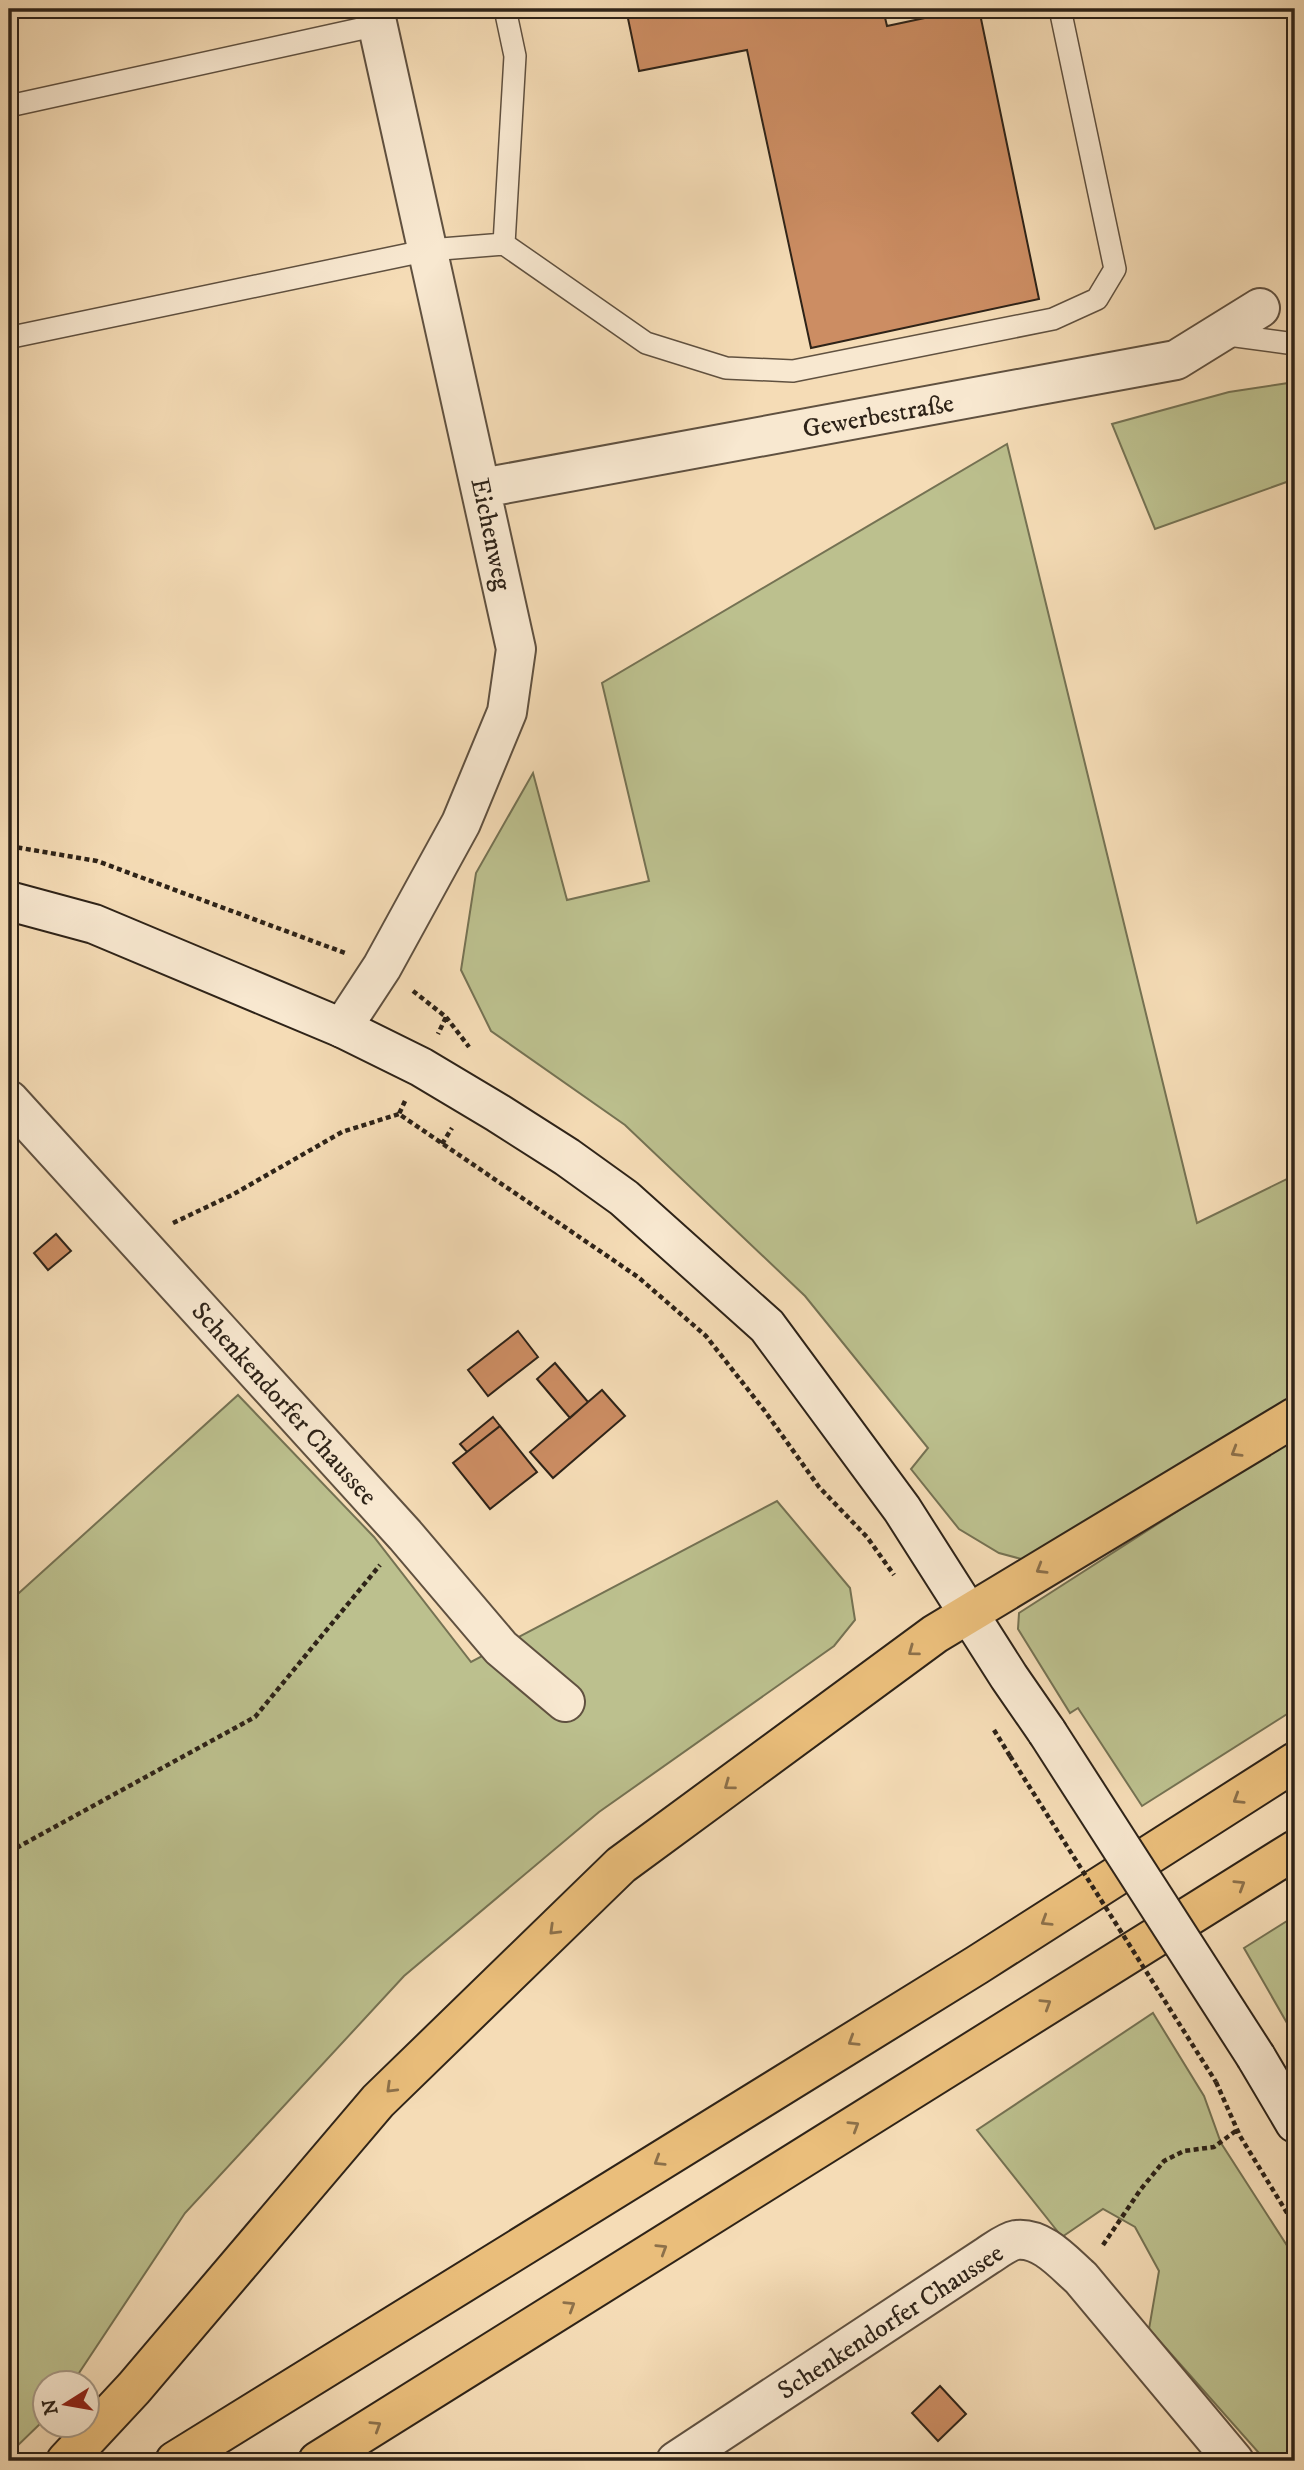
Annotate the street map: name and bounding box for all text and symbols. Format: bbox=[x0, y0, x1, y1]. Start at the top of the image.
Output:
street label: Gewerbestraße bbox=[800, 387, 957, 446]
street label: Eichenweg bbox=[463, 475, 519, 594]
street label: Schenkendorfer Chaussee bbox=[184, 1295, 384, 1513]
one-way arrow bbox=[1231, 1443, 1244, 1456]
one-way arrow bbox=[1036, 1561, 1049, 1574]
one-way arrow bbox=[908, 1642, 920, 1655]
one-way arrow bbox=[724, 1777, 737, 1789]
one-way arrow bbox=[1232, 1791, 1245, 1804]
one-way arrow bbox=[1232, 1880, 1245, 1893]
one-way arrow bbox=[1040, 1912, 1053, 1925]
one-way arrow bbox=[549, 1921, 562, 1934]
one-way arrow bbox=[1038, 2000, 1051, 2013]
one-way arrow bbox=[847, 2033, 860, 2046]
one-way arrow bbox=[386, 2080, 399, 2093]
one-way arrow bbox=[846, 2122, 859, 2135]
one-way arrow bbox=[654, 2153, 667, 2166]
street label: Schenkendorfer Chaussee bbox=[772, 2237, 1010, 2408]
one-way arrow bbox=[654, 2244, 667, 2257]
one-way arrow bbox=[562, 2302, 575, 2315]
north arrow bbox=[32, 2368, 102, 2438]
text: N bbox=[38, 2397, 64, 2417]
one-way arrow bbox=[369, 2421, 382, 2434]

